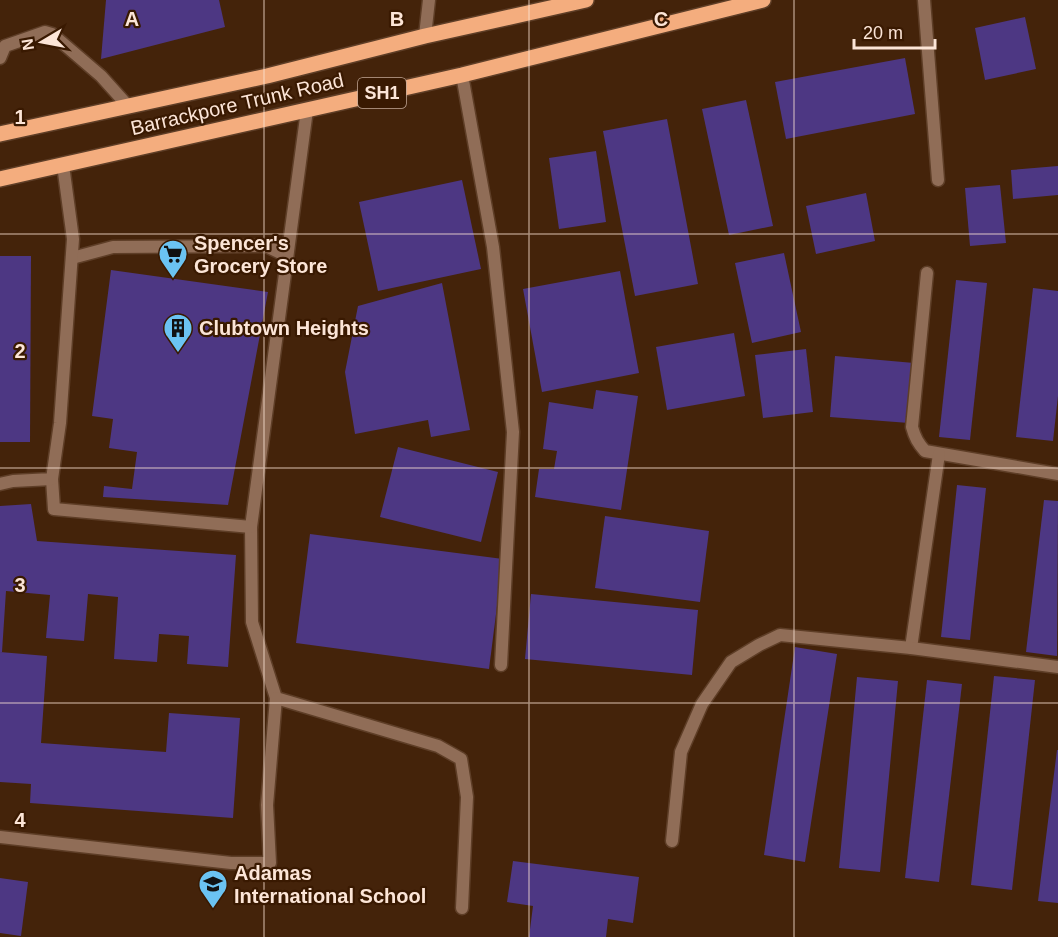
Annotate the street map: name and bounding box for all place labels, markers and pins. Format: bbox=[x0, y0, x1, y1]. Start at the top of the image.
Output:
place label: Spencer's Grocery Store bbox=[194, 232, 327, 277]
supermarket icon: Spencer's Grocery Store bbox=[157, 238, 189, 280]
building icon: Clubtown Heights bbox=[162, 312, 194, 354]
place label: Clubtown Heights bbox=[199, 317, 369, 339]
place label: Adamas International School bbox=[234, 862, 426, 907]
school or university icon: Adamas International School bbox=[197, 868, 229, 910]

